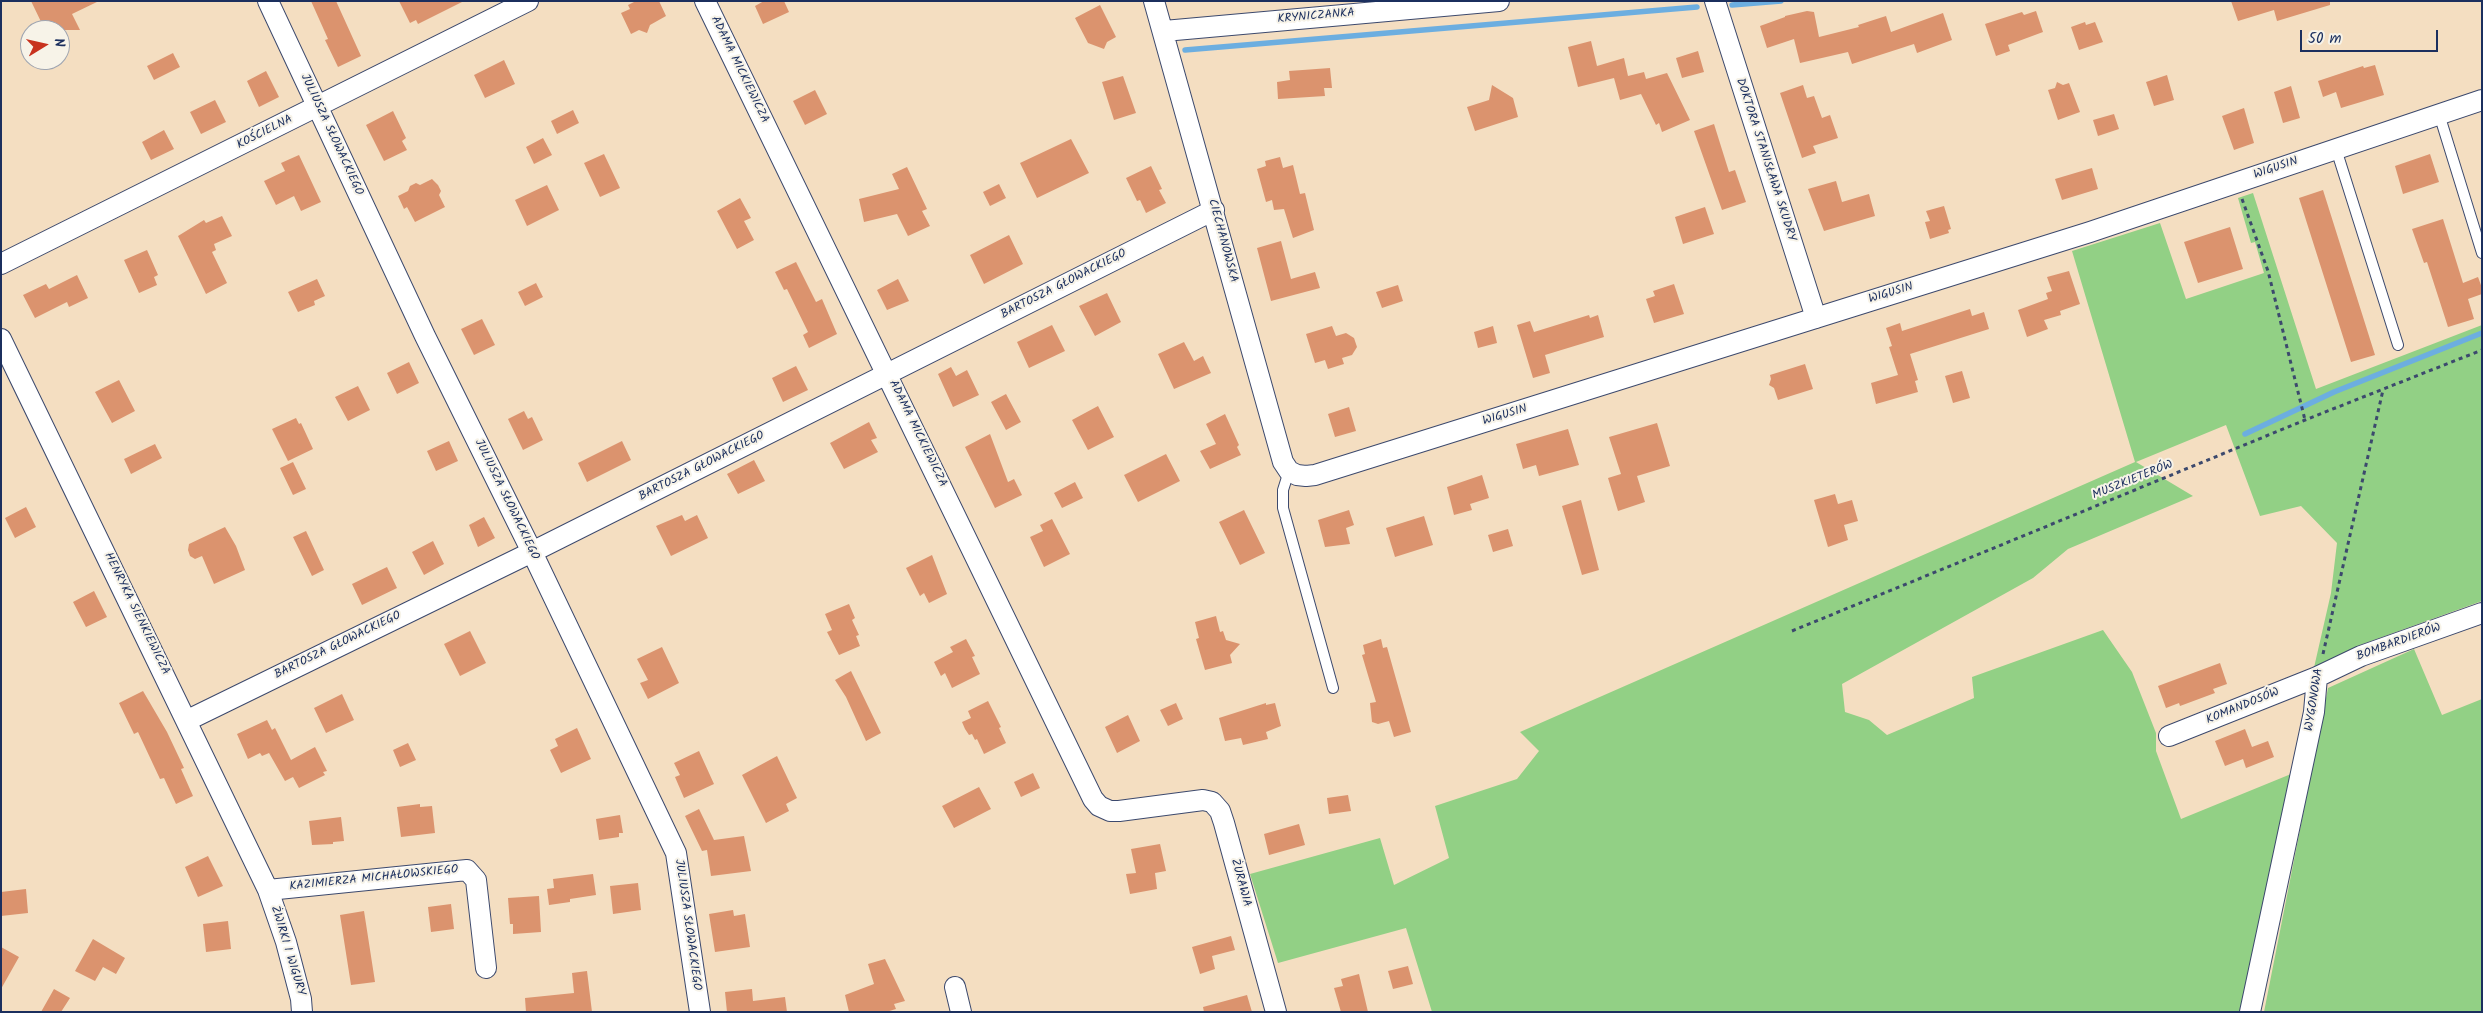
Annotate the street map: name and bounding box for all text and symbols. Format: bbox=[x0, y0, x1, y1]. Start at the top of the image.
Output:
street label: KRYNICZANKA bbox=[1277, 6, 1355, 28]
street label: ADAMA MICKIEWICZA bbox=[707, 14, 771, 126]
north arrow bbox=[20, 20, 70, 70]
scale bar bbox=[2303, 20, 2440, 52]
text: 50 m bbox=[2308, 27, 2342, 51]
text: N bbox=[47, 37, 70, 49]
street label: JULIUSZA SŁOWACKIEGO bbox=[296, 72, 366, 198]
street label: DOKTORA STANISŁAWA SKUDRY bbox=[1732, 77, 1798, 243]
street label: KOŚCIELNA bbox=[235, 113, 295, 153]
street label: WIGUSIN bbox=[2252, 155, 2300, 183]
street label: CIECHANOWSKA bbox=[1204, 198, 1240, 284]
street label: BARTOSZA GŁOWACKIEGO bbox=[999, 247, 1129, 323]
street label: WIGUSIN bbox=[1867, 280, 1915, 308]
street label: ADAMA MICKIEWICZA bbox=[885, 378, 949, 490]
street label: WIGUSIN bbox=[1481, 402, 1529, 430]
street label: BARTOSZA GŁOWACKIEGO bbox=[637, 429, 767, 505]
street label: JULIUSZA SŁOWACKIEGO bbox=[470, 437, 542, 563]
street label: MUSZKIETERÓW bbox=[2091, 458, 2175, 504]
street label: HENRYKA SIENKIEWICZA bbox=[100, 550, 172, 678]
street label: BARTOSZA GŁOWACKIEGO bbox=[272, 609, 404, 683]
street label: BOMBARDIERÓW bbox=[2355, 621, 2443, 665]
street label: WYGONOWA bbox=[2303, 668, 2327, 732]
street label: KOMANDOSÓW bbox=[2204, 686, 2282, 728]
street label: ŻURAWIA bbox=[1227, 857, 1253, 909]
street label: JULIUSZA SŁOWACKIEGO bbox=[671, 858, 703, 992]
street label: KAZIMIERZA MICHAŁOWSKIEGO bbox=[289, 863, 459, 895]
street label: ŻWIRKI I WIGURY bbox=[266, 904, 308, 998]

